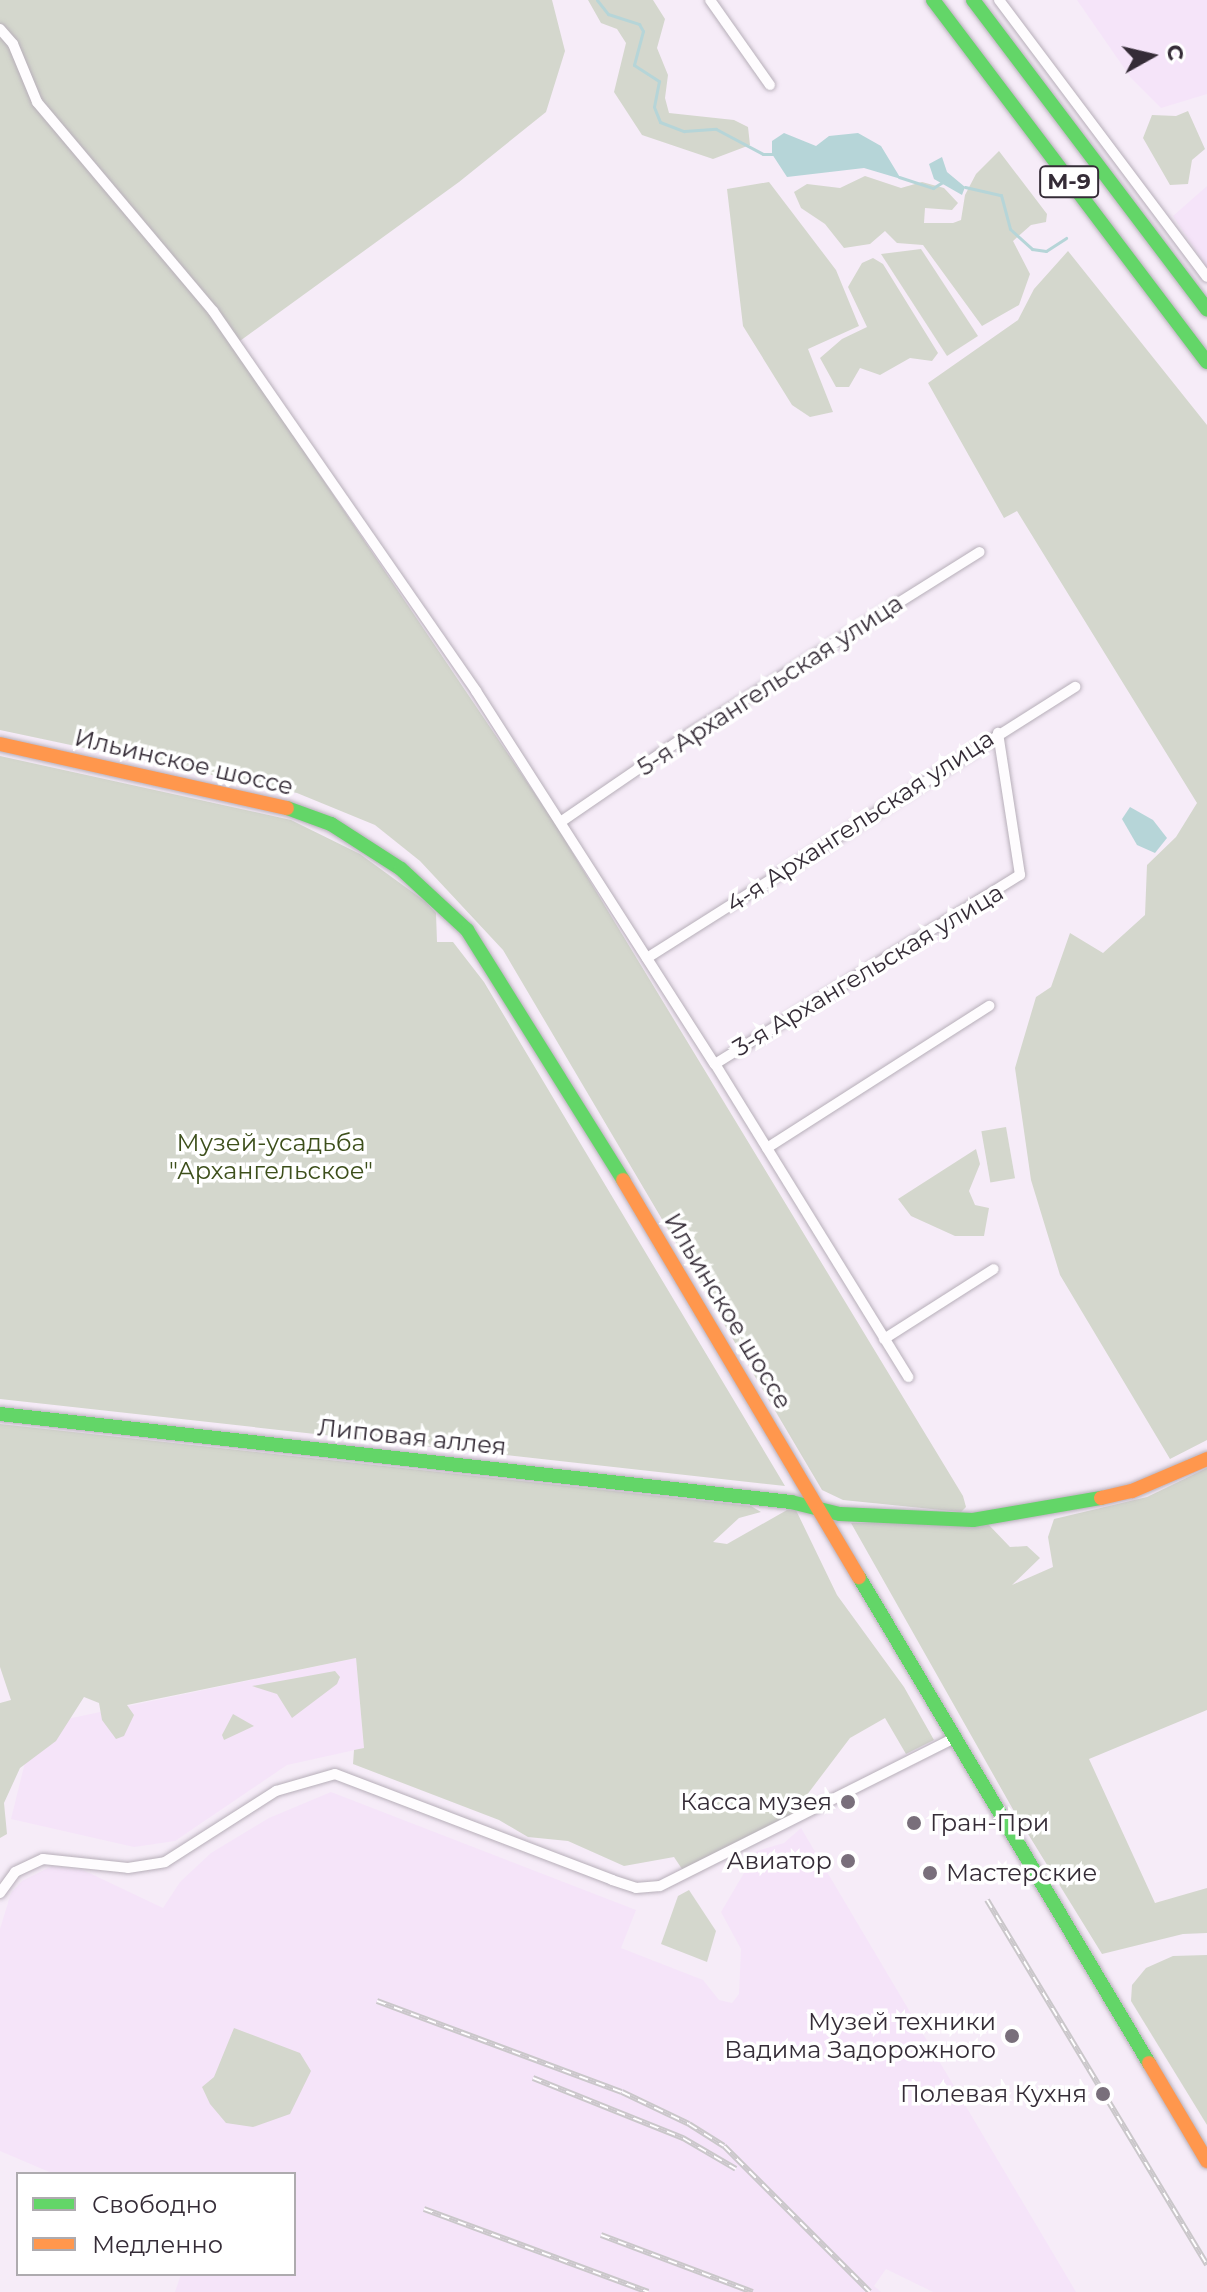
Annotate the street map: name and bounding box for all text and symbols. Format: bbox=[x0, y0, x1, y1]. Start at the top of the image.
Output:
north arrow bbox=[1111, 16, 1191, 96]
text: С bbox=[1161, 43, 1190, 62]
road number: М-9 bbox=[1039, 164, 1099, 200]
street label: 5-я Архангельская улица bbox=[632, 588, 908, 782]
street label: Ильинское шоссе bbox=[72, 723, 296, 801]
street label: 4-я Архангельская улица bbox=[721, 724, 999, 918]
street label: 3-я Архангельская улица bbox=[727, 878, 1009, 1062]
park label: Музей-усадьба "Архангельское" bbox=[169, 1129, 373, 1185]
street label: Ильинское шоссе bbox=[658, 1208, 798, 1414]
street label: Липовая аллея bbox=[316, 1413, 508, 1461]
place label: Касса музея bbox=[680, 1788, 832, 1816]
marker: Касса музея bbox=[839, 1793, 857, 1811]
place label: Гран-При bbox=[930, 1809, 1049, 1837]
marker: Гран-При bbox=[905, 1814, 923, 1832]
place label: Авиатор bbox=[727, 1847, 832, 1875]
marker: Авиатор bbox=[839, 1852, 857, 1870]
place label: Мастерские bbox=[946, 1859, 1097, 1887]
marker: Мастерские bbox=[921, 1864, 939, 1882]
place label: Музей техники Вадима Задорожного bbox=[724, 2008, 996, 2064]
marker: Музей техники Вадима Задорожного bbox=[1003, 2027, 1021, 2045]
place label: Полевая Кухня bbox=[900, 2080, 1087, 2108]
marker: Полевая Кухня bbox=[1094, 2085, 1112, 2103]
legend bbox=[16, 2172, 296, 2276]
text: Свободно bbox=[92, 2190, 217, 2219]
text: Медленно bbox=[92, 2230, 223, 2259]

